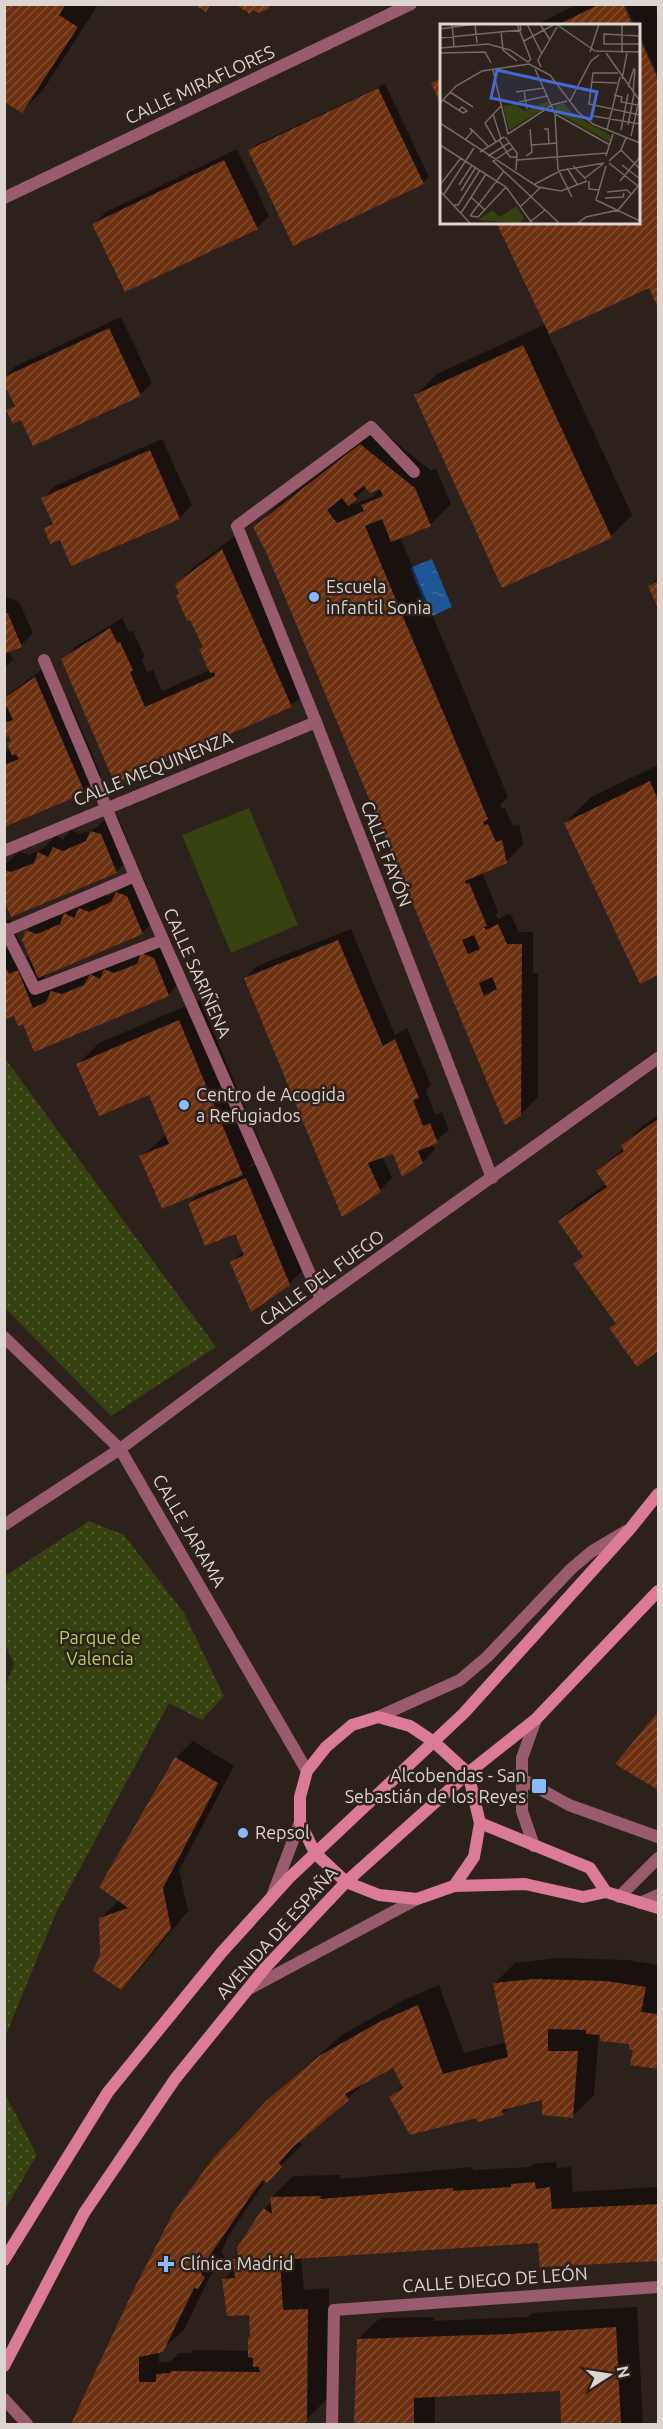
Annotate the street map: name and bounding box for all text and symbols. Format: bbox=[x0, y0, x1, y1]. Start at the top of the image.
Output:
inset map bbox=[440, 24, 639, 224]
street label: CALLE MIRAFLORES bbox=[122, 41, 277, 127]
place label: Escuela infantil Sonia bbox=[326, 576, 431, 617]
marker: Escuela infantil Sonia bbox=[307, 590, 321, 604]
street label: CALLE MEQUINENZA bbox=[70, 727, 236, 810]
street label: CALLE FAYÓN bbox=[358, 798, 417, 909]
street label: CALLE SARIÑENA bbox=[160, 904, 237, 1041]
place label: Centro de Acogida a Refugiados bbox=[196, 1084, 345, 1125]
marker: Centro de Acogida a Refugiados bbox=[177, 1098, 191, 1112]
street label: CALLE DEL FUEGO bbox=[255, 1225, 388, 1329]
street label: CALLE JARAMA bbox=[149, 1471, 230, 1591]
park label: Parque de Valencia bbox=[59, 1627, 141, 1668]
place label: Alcobendas - San Sebastián de los Reyes bbox=[345, 1765, 526, 1806]
marker: Alcobendas - San Sebastián de los Reyes bbox=[530, 1777, 548, 1795]
place label: Repsol bbox=[255, 1822, 310, 1842]
marker: Repsol bbox=[236, 1826, 250, 1840]
street label: AVENIDA DE ESPAÑA bbox=[211, 1861, 341, 2002]
place label: Clínica Madrid bbox=[180, 2253, 294, 2273]
marker: Clínica Madrid bbox=[157, 2255, 175, 2273]
street label: CALLE DIEGO DE LEÓN bbox=[402, 2262, 588, 2295]
north arrow bbox=[579, 2345, 639, 2405]
text: N bbox=[614, 2364, 634, 2380]

